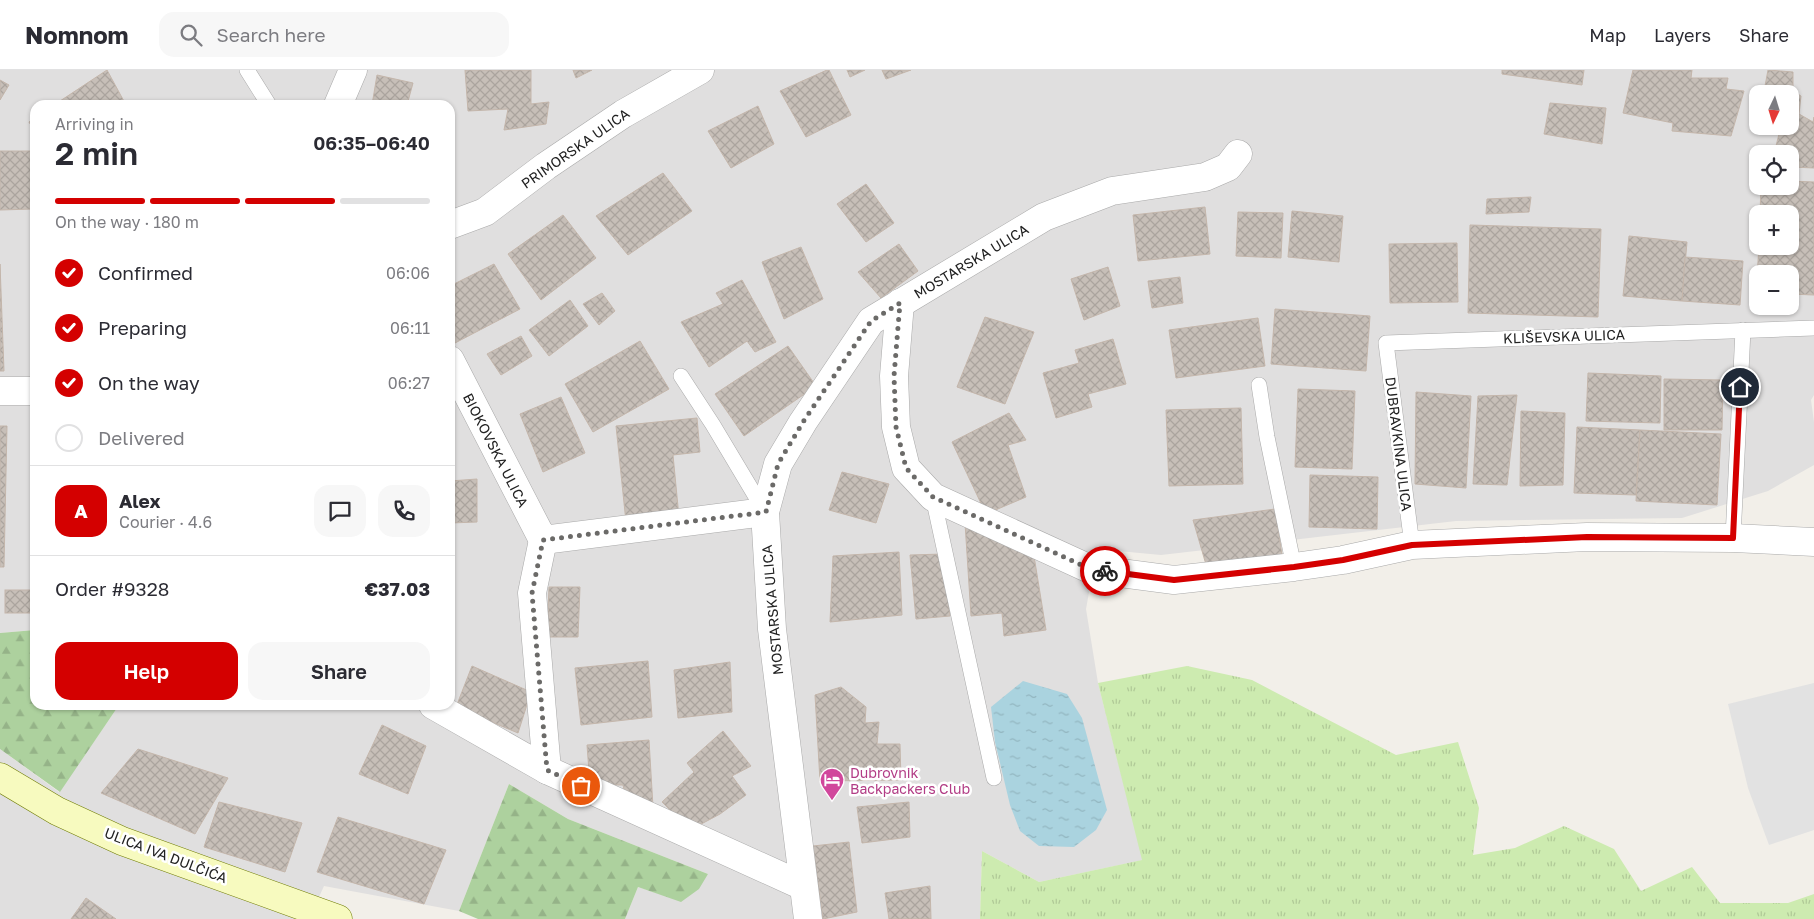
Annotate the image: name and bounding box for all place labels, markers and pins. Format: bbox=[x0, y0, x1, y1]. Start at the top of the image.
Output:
pin bbox=[1719, 366, 1761, 408]
place label: Dubrovnik Backpackers Club bbox=[850, 764, 970, 797]
pin bbox=[560, 765, 602, 807]
hotel icon: Dubrovnik Backpackers Club bbox=[819, 767, 845, 801]

